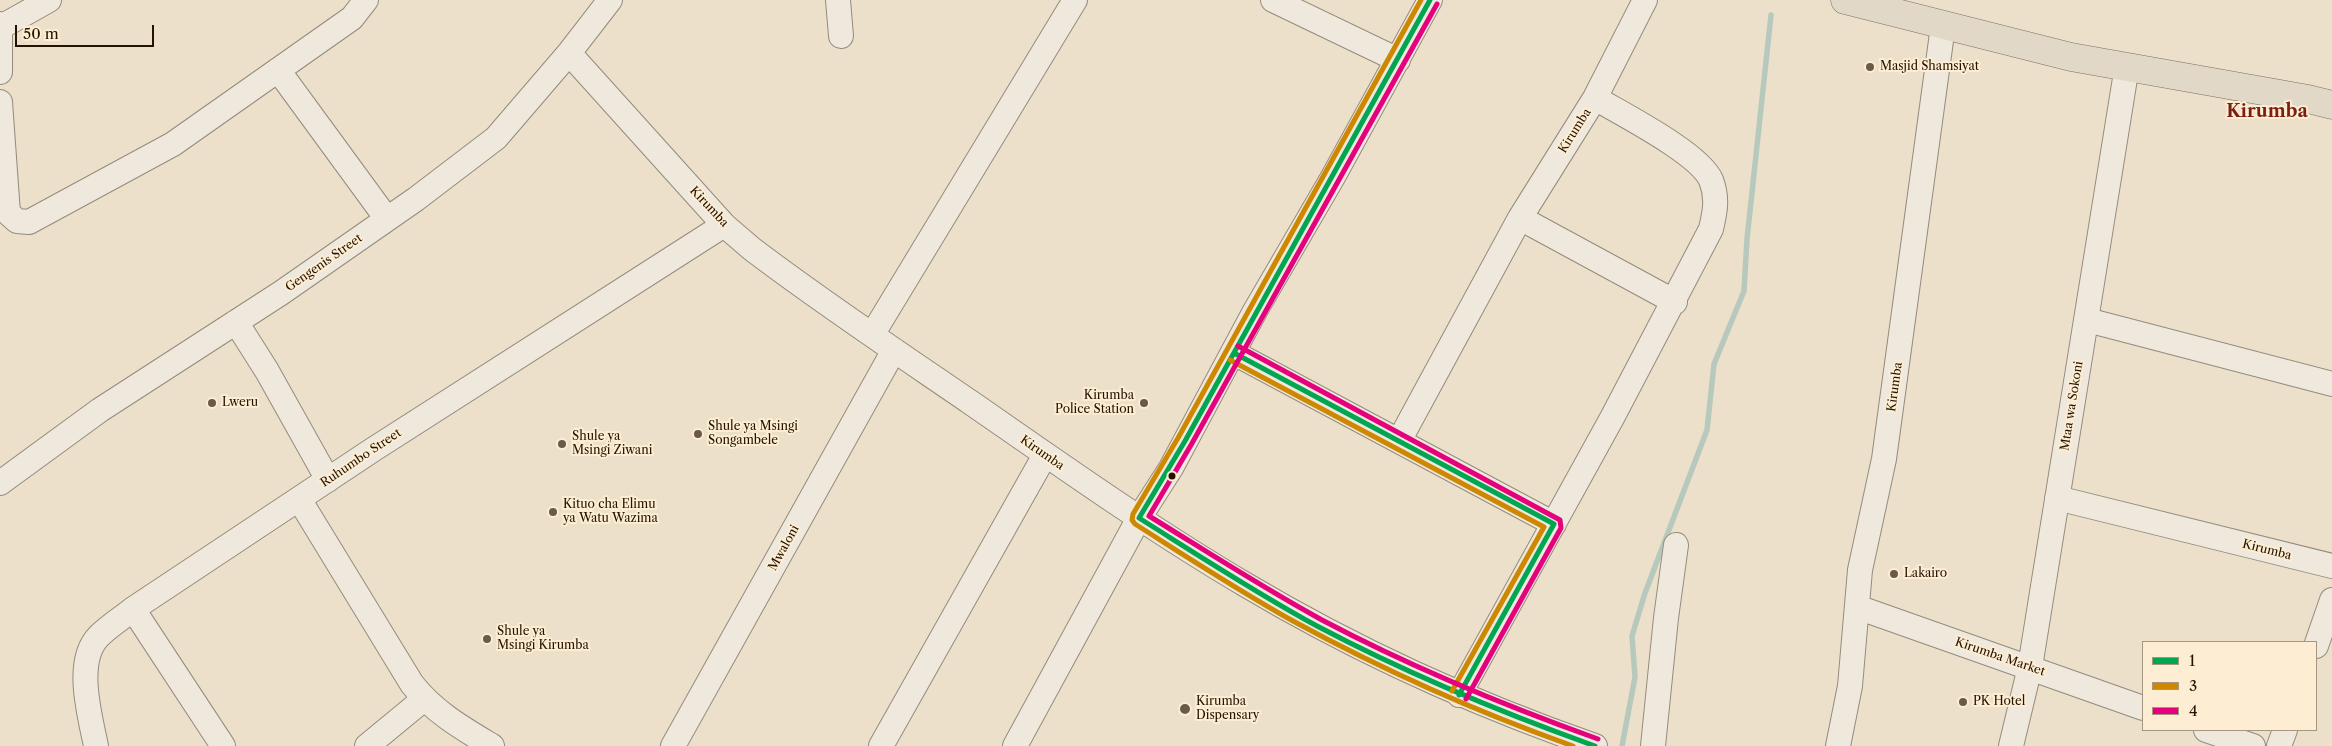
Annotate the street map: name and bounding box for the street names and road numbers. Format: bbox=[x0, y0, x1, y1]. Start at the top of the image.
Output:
street label: Kirumba bbox=[1556, 106, 1594, 156]
street label: Kirumba bbox=[687, 184, 731, 230]
street label: Gengenis Street bbox=[283, 231, 365, 295]
street label: Mtaa wa Sokoni bbox=[2058, 360, 2086, 452]
street label: Kirumba bbox=[1884, 361, 1906, 413]
street label: Ruhumbo Street bbox=[318, 426, 404, 490]
street label: Kirumba bbox=[1017, 433, 1067, 473]
street label: Mwaloni bbox=[766, 523, 802, 573]
street label: Kirumba bbox=[2241, 537, 2293, 563]
street label: Kirumba Market bbox=[1953, 635, 2047, 679]

